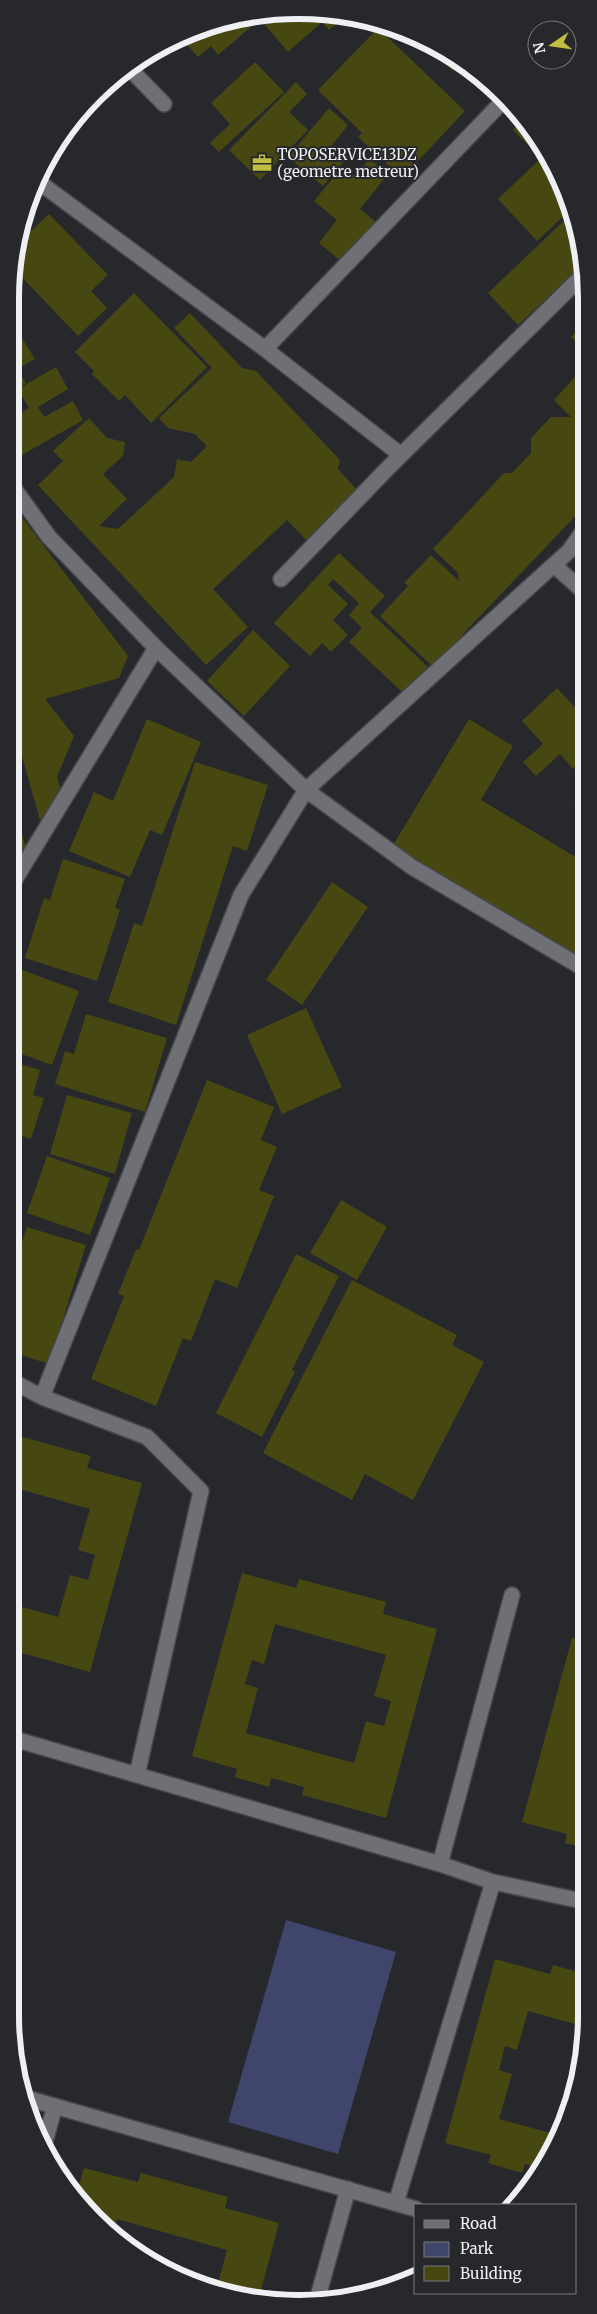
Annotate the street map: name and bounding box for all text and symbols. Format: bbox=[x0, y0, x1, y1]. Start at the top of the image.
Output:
north arrow bbox=[527, 20, 577, 70]
text: N bbox=[529, 41, 549, 55]
place label: TOPOSERVICE13DZ (geometre metreur) bbox=[277, 145, 419, 181]
office icon: TOPOSERVICE13DZ (geometre metreur) bbox=[251, 152, 273, 174]
legend bbox=[414, 2204, 577, 2294]
text: Road bbox=[460, 2214, 496, 2233]
text: Park bbox=[460, 2239, 494, 2258]
text: Building bbox=[460, 2264, 522, 2283]

